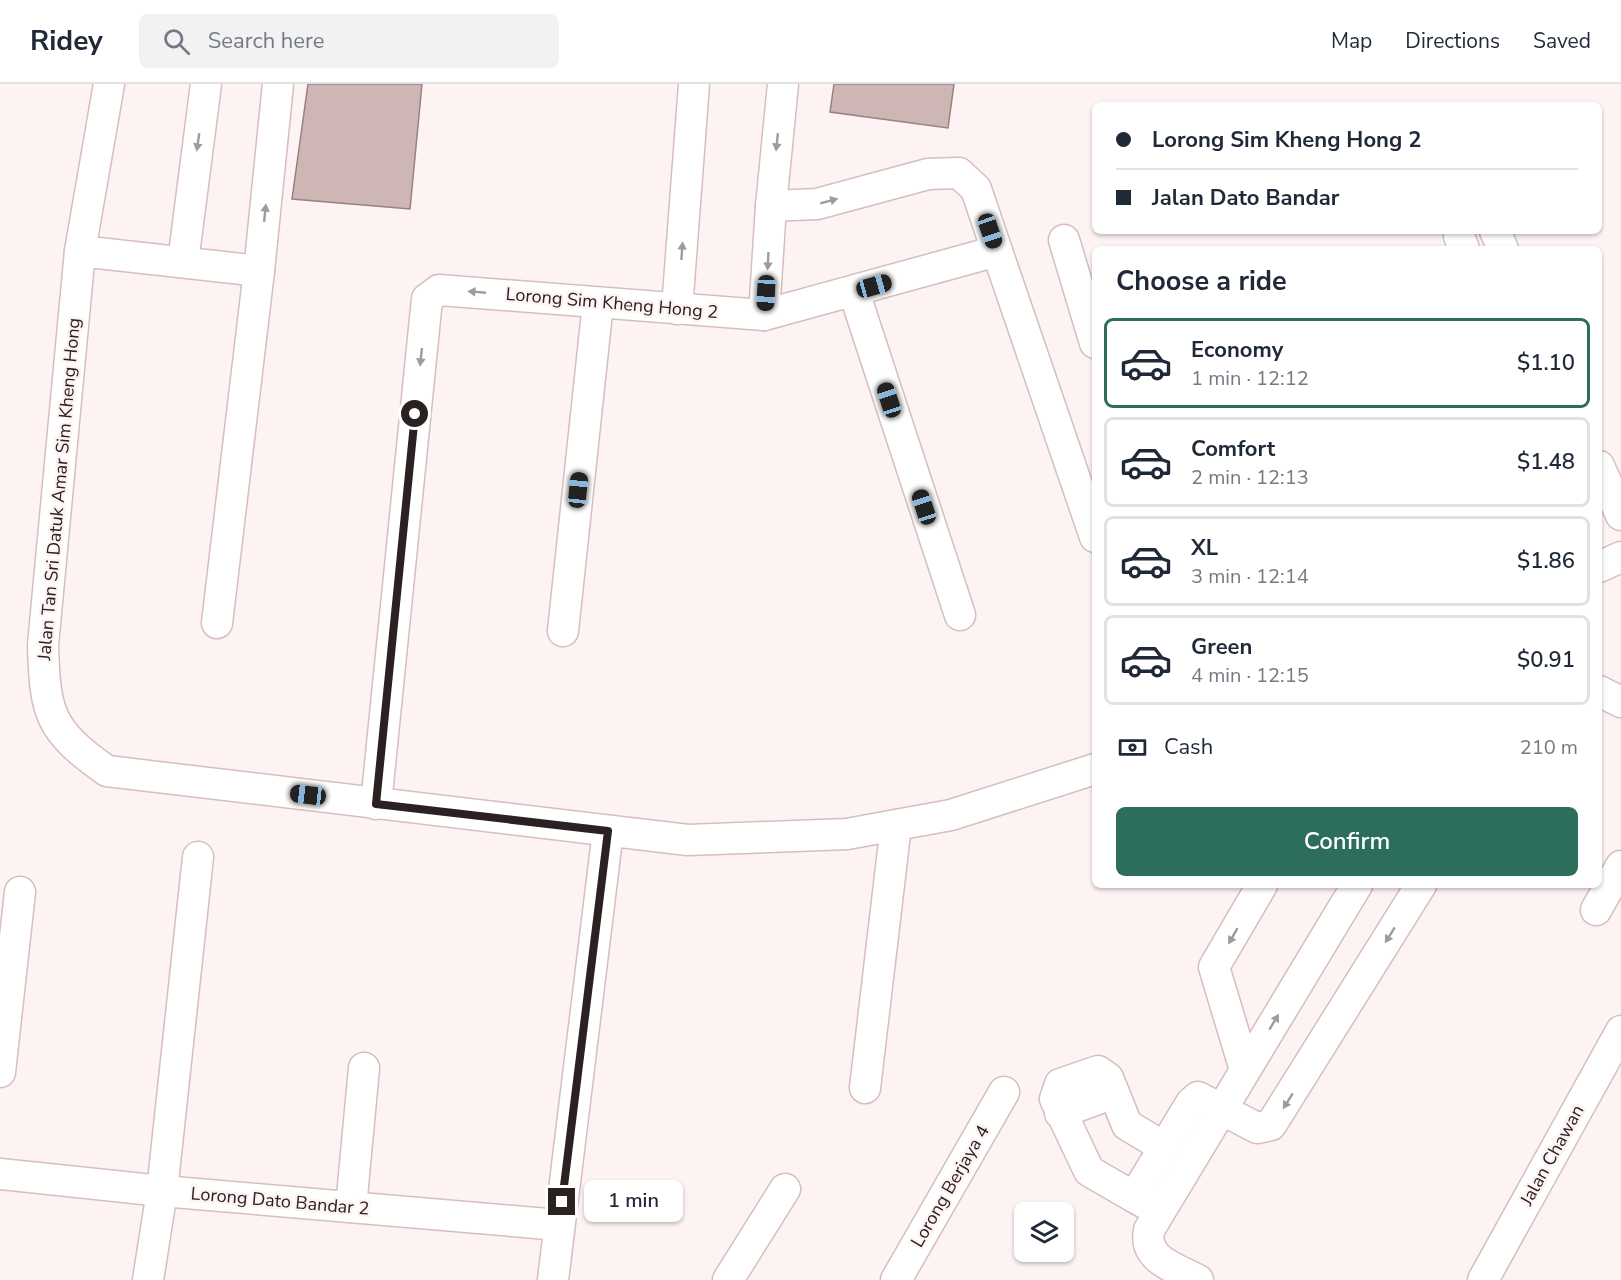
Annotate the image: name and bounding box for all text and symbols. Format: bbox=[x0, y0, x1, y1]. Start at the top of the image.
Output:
search box bbox=[139, 14, 559, 68]
text: Ridey bbox=[30, 22, 103, 60]
icon: search bbox=[160, 25, 193, 58]
text: Search here bbox=[208, 26, 324, 56]
text: Map bbox=[1331, 27, 1372, 55]
text: Directions bbox=[1405, 27, 1500, 55]
text: Saved bbox=[1533, 27, 1591, 55]
text: Lorong Sim Kheng Hong 2 bbox=[1152, 125, 1421, 155]
one-way arrow bbox=[193, 133, 203, 152]
one-way arrow bbox=[772, 133, 782, 152]
text: Jalan Dato Bandar bbox=[1152, 183, 1339, 213]
one-way arrow bbox=[820, 196, 838, 205]
one-way arrow bbox=[260, 203, 270, 222]
car bbox=[976, 211, 1004, 251]
one-way arrow bbox=[677, 241, 686, 260]
one-way arrow bbox=[763, 251, 772, 270]
text: Choose a ride bbox=[1116, 263, 1287, 300]
car bbox=[854, 272, 894, 300]
car bbox=[756, 275, 776, 311]
street label: Lorong Sim Kheng Hong 2 bbox=[505, 282, 719, 324]
one-way arrow bbox=[467, 287, 486, 297]
street label: Jalan Tan Sri Datuk Amar Sim Kheng Hong bbox=[32, 317, 86, 662]
text: Economy bbox=[1191, 335, 1283, 365]
icon: car bbox=[1119, 336, 1173, 390]
one-way arrow bbox=[416, 348, 426, 367]
text: $1.10 bbox=[1517, 348, 1575, 378]
text: 1 min · 12:12 bbox=[1191, 365, 1309, 392]
car bbox=[875, 380, 903, 420]
route start bbox=[401, 400, 428, 427]
text: Comfort bbox=[1191, 434, 1275, 464]
icon: car bbox=[1119, 435, 1173, 489]
text: $1.48 bbox=[1517, 447, 1575, 477]
text: 2 min · 12:13 bbox=[1191, 464, 1309, 491]
car bbox=[567, 471, 589, 509]
car bbox=[910, 487, 938, 527]
text: XL bbox=[1191, 533, 1218, 563]
icon: car bbox=[1119, 534, 1173, 588]
text: $1.86 bbox=[1517, 546, 1575, 576]
text: 3 min · 12:14 bbox=[1191, 563, 1309, 590]
text: Green bbox=[1191, 632, 1252, 662]
icon: car bbox=[1119, 633, 1173, 687]
text: $0.91 bbox=[1517, 645, 1575, 675]
text: 4 min · 12:15 bbox=[1191, 662, 1309, 689]
icon: cash bbox=[1116, 731, 1149, 764]
text: Cash bbox=[1164, 732, 1213, 762]
text: 210 m bbox=[1520, 734, 1578, 761]
car bbox=[289, 784, 327, 806]
button: Confirm bbox=[1116, 807, 1578, 876]
one-way arrow bbox=[1228, 927, 1238, 944]
one-way arrow bbox=[1385, 927, 1396, 943]
one-way arrow bbox=[1269, 1014, 1280, 1030]
one-way arrow bbox=[1283, 1093, 1294, 1109]
street label: Jalan Chawan bbox=[1514, 1100, 1590, 1211]
street label: Lorong Berjaya 4 bbox=[905, 1120, 995, 1251]
street label: Lorong Dato Bandar 2 bbox=[190, 1181, 370, 1221]
callout: 1 min bbox=[583, 1181, 682, 1223]
text: 1 min bbox=[608, 1187, 659, 1214]
route end bbox=[548, 1188, 575, 1215]
map controls bbox=[1014, 1202, 1074, 1262]
button: layers bbox=[1014, 1202, 1074, 1262]

